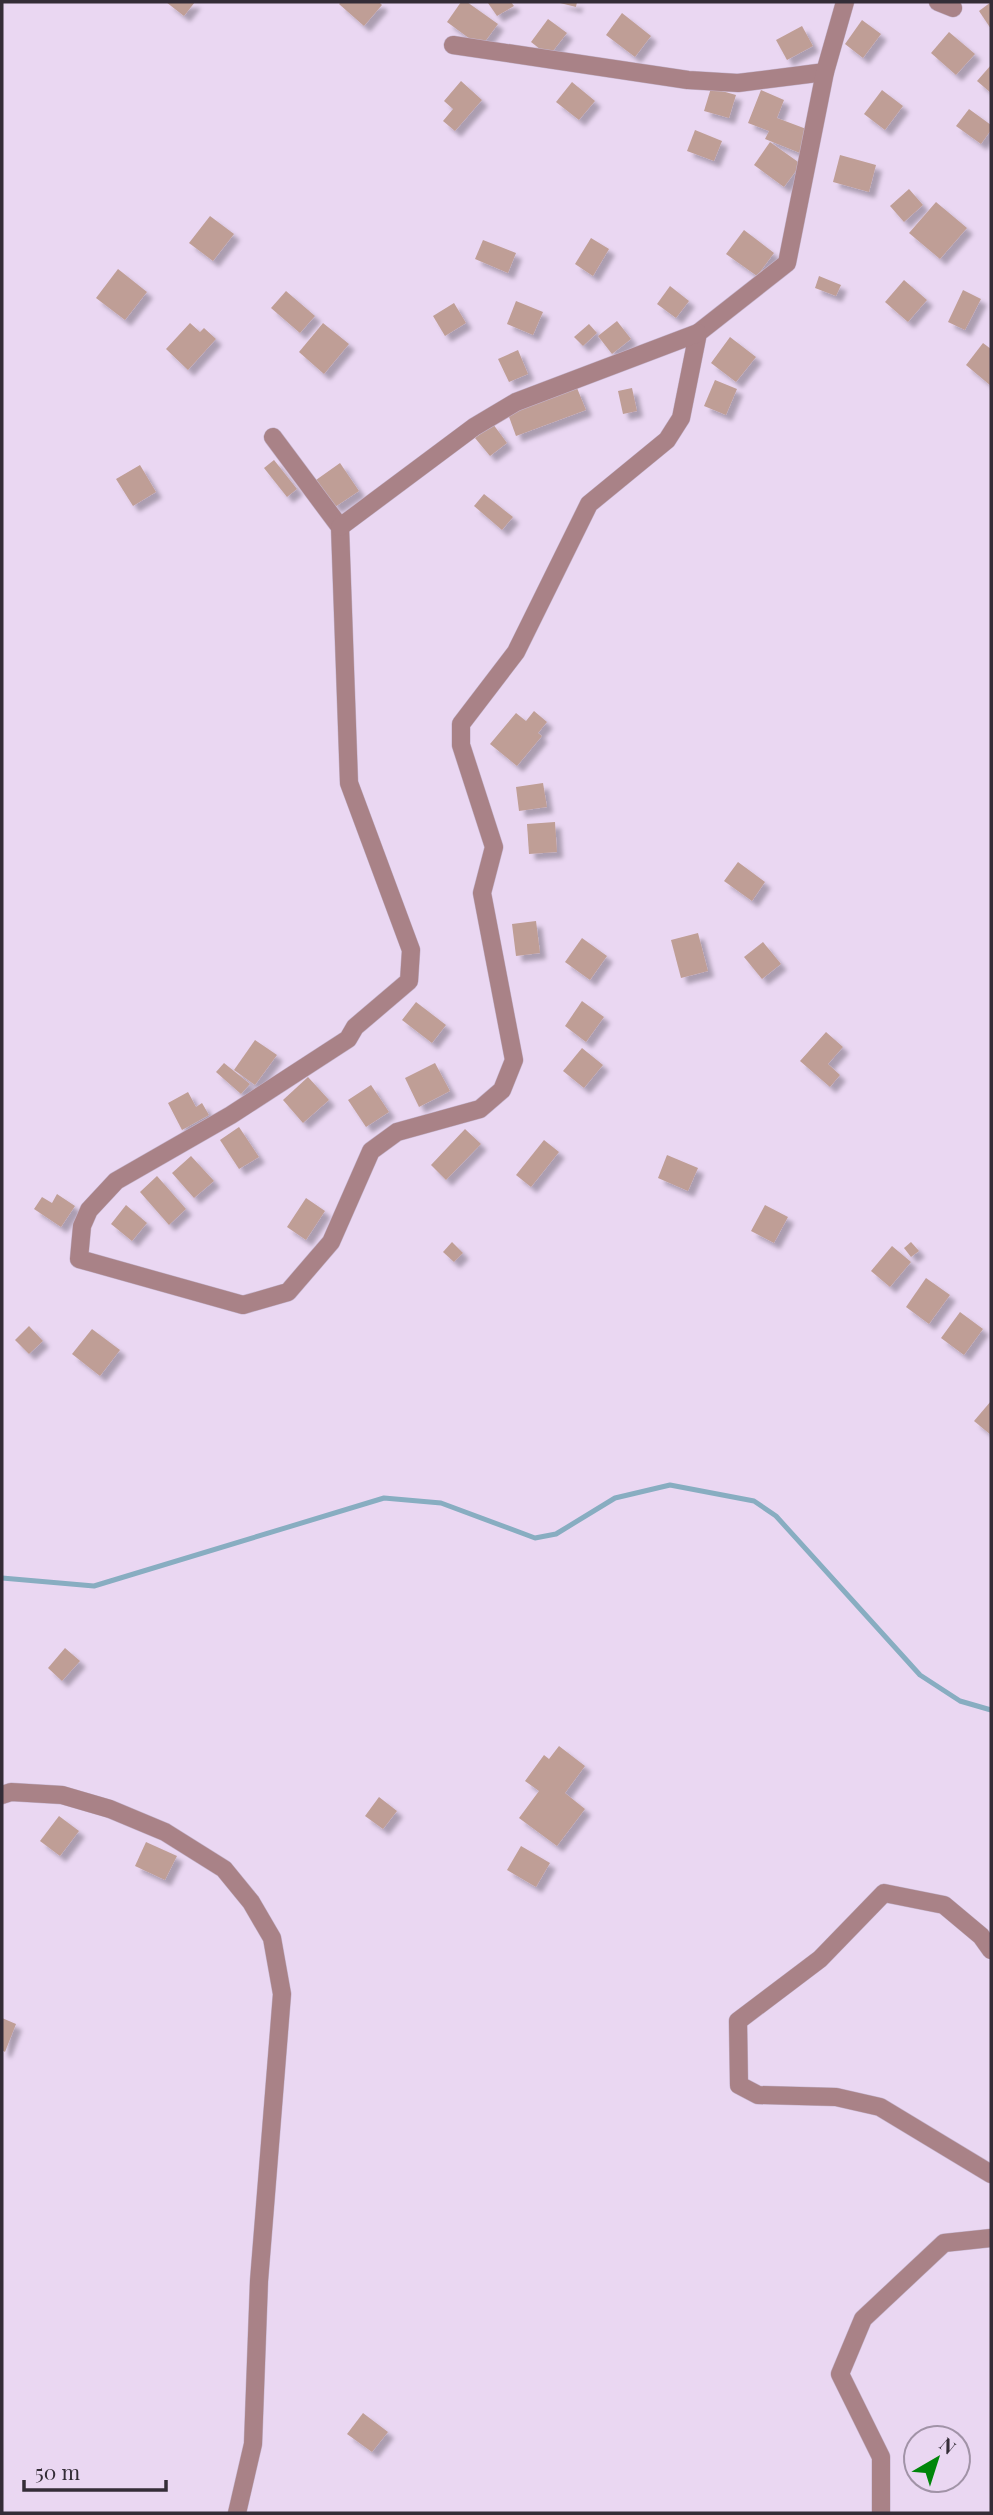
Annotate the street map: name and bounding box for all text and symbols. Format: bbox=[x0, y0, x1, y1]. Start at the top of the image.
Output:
north arrow bbox=[902, 2424, 972, 2494]
text: N bbox=[935, 2431, 962, 2460]
scale bar bbox=[24, 2448, 166, 2492]
text: 50 m bbox=[35, 2457, 81, 2485]

